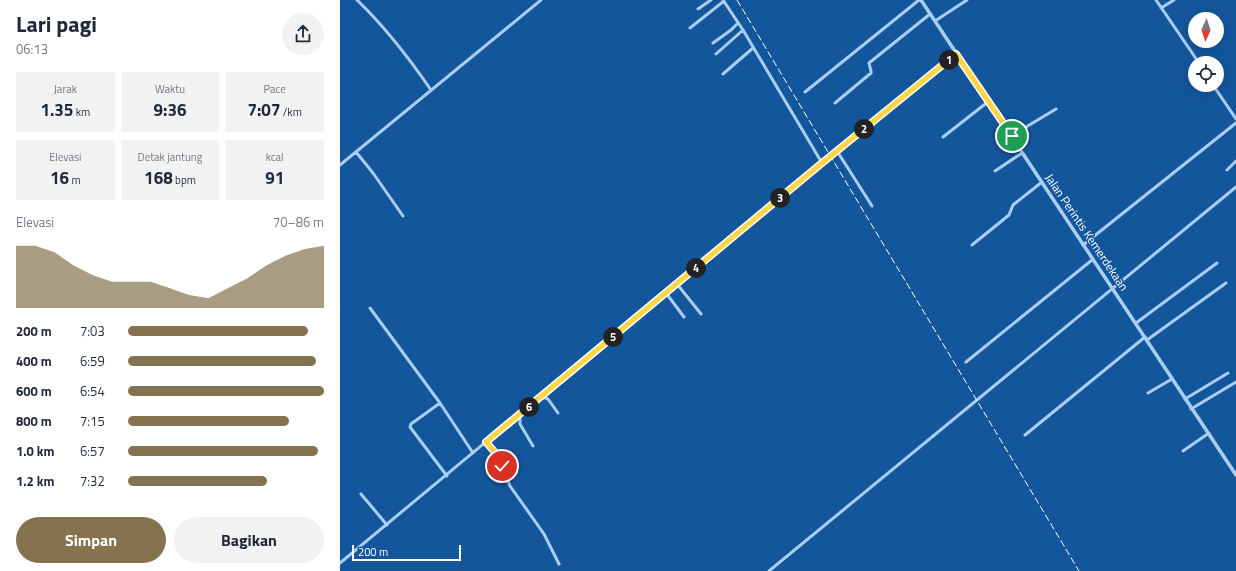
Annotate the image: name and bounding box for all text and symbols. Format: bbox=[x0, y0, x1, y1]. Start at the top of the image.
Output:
text: Lari pagi bbox=[16, 7, 97, 41]
north arrow bbox=[1188, 12, 1224, 48]
map controls bbox=[1188, 12, 1224, 92]
button: share bbox=[282, 13, 324, 55]
text: 06:13 bbox=[16, 39, 48, 59]
pin: 1 bbox=[939, 50, 959, 70]
text: 1 bbox=[946, 52, 952, 68]
button: locate bbox=[1188, 56, 1224, 92]
text: Jarak bbox=[54, 81, 77, 97]
text: Waktu bbox=[155, 81, 185, 97]
text: Pace bbox=[264, 81, 286, 97]
text: 1.35 bbox=[40, 97, 73, 123]
text: 9:36 bbox=[154, 97, 186, 123]
text: 7:07 bbox=[247, 97, 280, 123]
text: km bbox=[73, 104, 90, 120]
text: /km bbox=[280, 104, 302, 120]
pin: 2 bbox=[854, 119, 874, 139]
pin bbox=[995, 119, 1029, 153]
text: 2 bbox=[861, 121, 867, 137]
icon: arrive bbox=[1001, 125, 1023, 147]
text: Elevasi bbox=[49, 149, 82, 165]
text: Detak jantung bbox=[138, 149, 202, 165]
text: kcal bbox=[266, 149, 284, 165]
text: 16 bbox=[50, 165, 69, 191]
text: 168 bbox=[144, 165, 173, 191]
text: 91 bbox=[265, 165, 284, 191]
street label: Jalan Perintis Kemerdekaan bbox=[1041, 169, 1133, 295]
text: m bbox=[69, 172, 81, 188]
text: bpm bbox=[173, 172, 196, 188]
pin: 3 bbox=[770, 188, 790, 208]
text: 3 bbox=[777, 190, 783, 206]
text: Elevasi bbox=[16, 212, 54, 232]
text: 70–86 m bbox=[273, 212, 324, 232]
pin: 4 bbox=[686, 258, 706, 278]
text: 4 bbox=[693, 260, 699, 276]
text: 200 m bbox=[16, 321, 52, 341]
text: 7:03 bbox=[80, 321, 105, 341]
pin: 5 bbox=[603, 327, 623, 347]
text: 5 bbox=[610, 329, 616, 345]
text: 400 m bbox=[16, 351, 52, 371]
text: 6:59 bbox=[80, 351, 105, 371]
text: 600 m bbox=[16, 381, 52, 401]
text: 6:54 bbox=[80, 381, 105, 401]
pin: 6 bbox=[519, 397, 539, 417]
text: 6 bbox=[526, 399, 532, 415]
text: 800 m bbox=[16, 411, 52, 431]
text: 7:15 bbox=[80, 411, 105, 431]
text: 1.0 km bbox=[16, 441, 54, 461]
text: 6:57 bbox=[80, 441, 105, 461]
pin bbox=[485, 449, 519, 483]
icon: check bbox=[491, 455, 513, 477]
text: 1.2 km bbox=[16, 471, 54, 491]
text: 7:32 bbox=[80, 471, 105, 491]
button: Simpan bbox=[16, 517, 166, 563]
button: Bagikan bbox=[174, 517, 324, 563]
scale bar bbox=[352, 543, 461, 562]
text: 200 m bbox=[358, 544, 388, 560]

